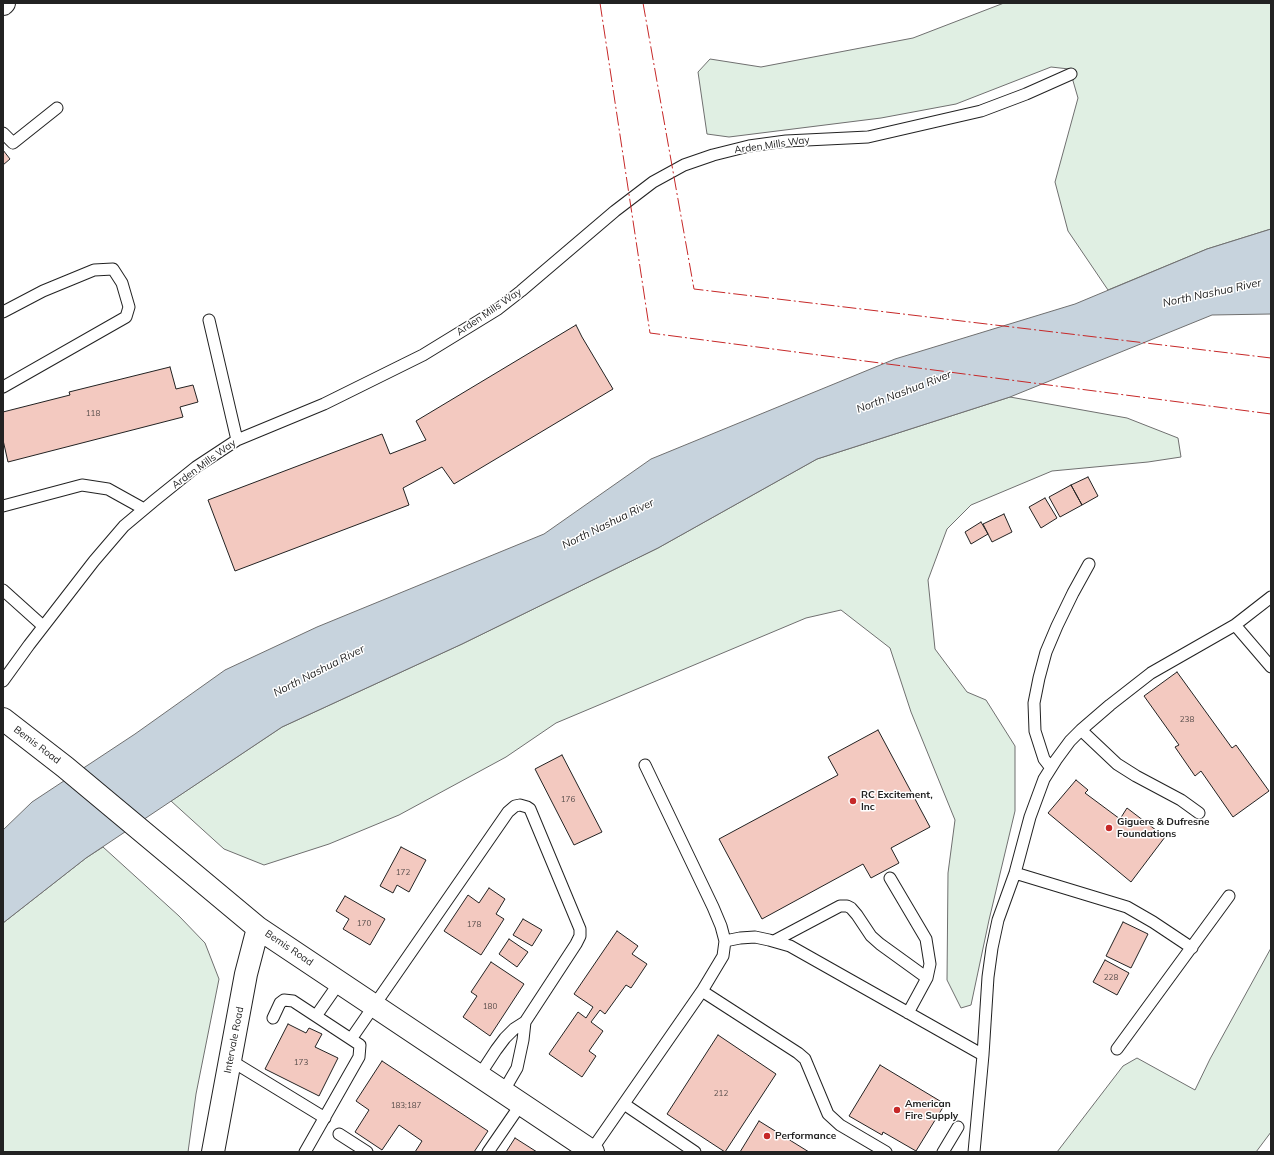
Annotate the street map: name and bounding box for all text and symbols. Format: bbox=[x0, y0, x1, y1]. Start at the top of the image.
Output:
street label: Arden Mills Way bbox=[734, 134, 810, 156]
water label: North Nashua River bbox=[1161, 276, 1263, 310]
street label: Arden Mills Way bbox=[454, 286, 524, 338]
water label: North Nashua River bbox=[855, 368, 953, 416]
house number: 118 bbox=[86, 409, 100, 419]
street label: Arden Mills Way bbox=[170, 437, 238, 491]
water label: North Nashua River bbox=[560, 496, 656, 552]
water label: North Nashua River bbox=[271, 642, 367, 700]
house number: 238 bbox=[1180, 715, 1194, 725]
street label: Bemis Road bbox=[11, 724, 63, 766]
place label: RC Excitement, Inc bbox=[861, 789, 933, 812]
house number: 176 bbox=[561, 795, 575, 805]
marker: RC Excitement, Inc bbox=[848, 796, 858, 806]
place label: Giguere & Dufresne Foundations bbox=[1117, 816, 1209, 840]
marker: Giguere & Dufresne Foundations bbox=[1104, 823, 1114, 833]
house number: 172 bbox=[396, 868, 410, 878]
house number: 170 bbox=[357, 919, 371, 929]
house number: 178 bbox=[467, 920, 481, 930]
street label: Bemis Road bbox=[263, 928, 315, 968]
house number: 228 bbox=[1104, 973, 1118, 983]
house number: 180 bbox=[483, 1002, 497, 1012]
street label: Intervale Road bbox=[222, 1006, 246, 1074]
house number: 173 bbox=[294, 1058, 308, 1068]
house number: 212 bbox=[714, 1089, 728, 1099]
place label: American Fire Supply bbox=[905, 1098, 958, 1122]
house number: 183;187 bbox=[391, 1101, 421, 1111]
marker: American Fire Supply bbox=[892, 1105, 902, 1115]
place label: Performance bbox=[775, 1130, 836, 1142]
marker: Performance bbox=[762, 1131, 772, 1141]

